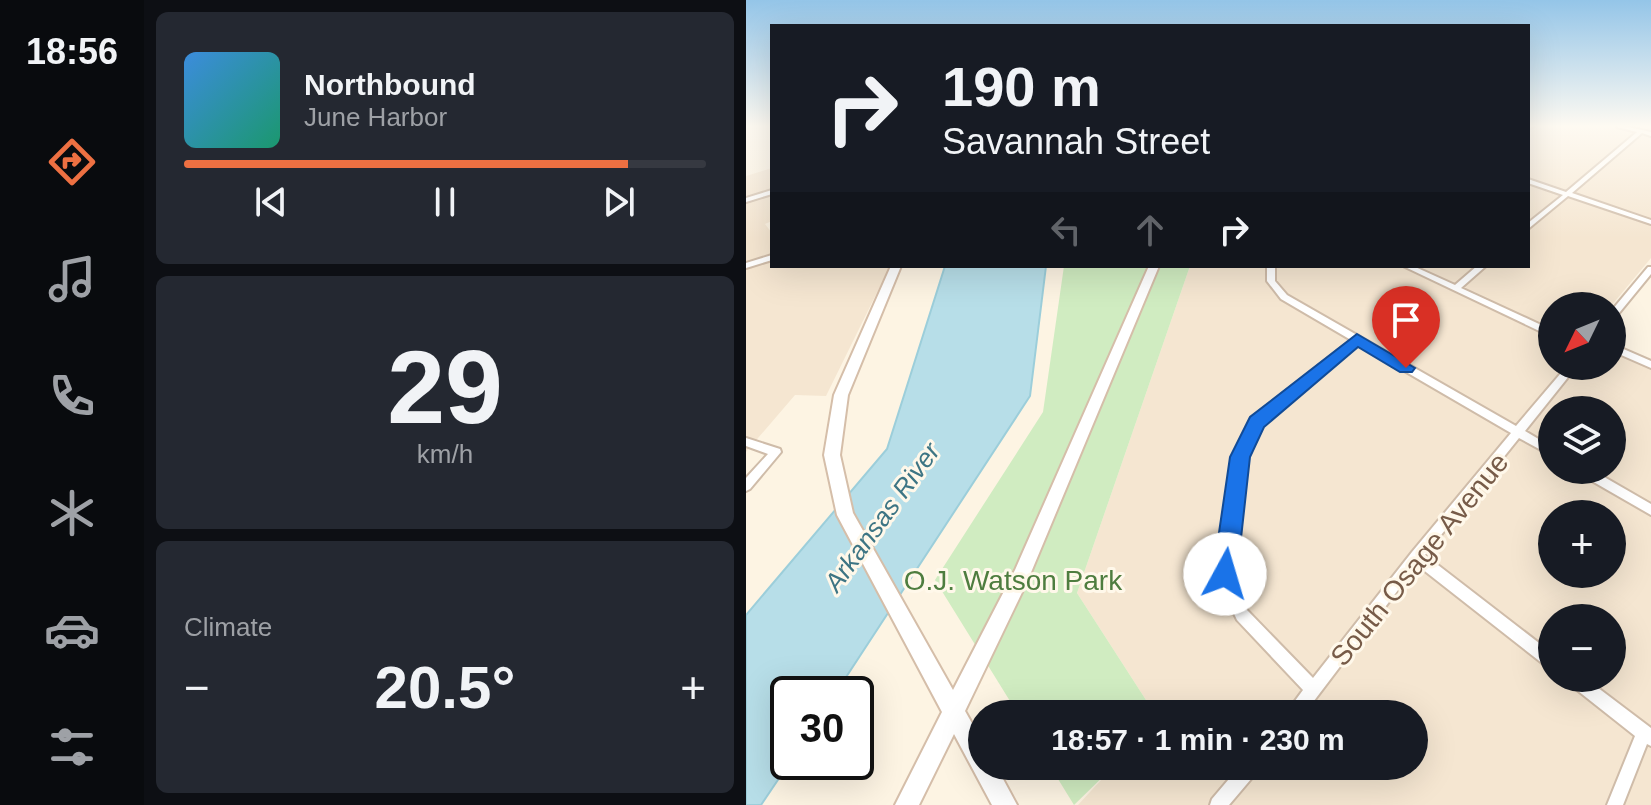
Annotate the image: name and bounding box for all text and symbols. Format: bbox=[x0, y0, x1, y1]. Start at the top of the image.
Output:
text: 18:56 bbox=[26, 31, 118, 72]
text: 190 m bbox=[942, 55, 1101, 118]
icon: right bbox=[810, 56, 914, 160]
text: Northbound bbox=[304, 68, 476, 101]
text: June Harbor bbox=[304, 102, 447, 132]
text: Savannah Street bbox=[942, 121, 1210, 162]
icon: directions bbox=[44, 134, 100, 190]
icon: previous bbox=[249, 180, 293, 224]
icon: pause bbox=[423, 180, 467, 224]
icon: next bbox=[597, 180, 641, 224]
icon: left bbox=[1044, 208, 1088, 252]
icon: ahead bbox=[1128, 208, 1172, 252]
icon: right bbox=[1212, 208, 1256, 252]
icon: music bbox=[44, 251, 100, 307]
pin bbox=[1372, 286, 1440, 368]
north arrow bbox=[1538, 292, 1626, 380]
map controls bbox=[1538, 292, 1626, 692]
icon: arrive bbox=[1384, 298, 1428, 342]
text: 29 bbox=[387, 329, 503, 445]
icon: phone bbox=[44, 368, 100, 424]
button: layers bbox=[1538, 396, 1626, 484]
water label: Arkansas River bbox=[817, 436, 947, 599]
text: km/h bbox=[417, 439, 473, 469]
street label: South Osage Avenue bbox=[1324, 447, 1515, 672]
icon: climate bbox=[44, 485, 100, 541]
button: + bbox=[1538, 500, 1626, 588]
position arrow bbox=[1183, 532, 1267, 616]
park label: O.J. Watson Park bbox=[904, 565, 1123, 596]
icon: car bbox=[44, 602, 100, 658]
button: − bbox=[1538, 604, 1626, 692]
text: Climate bbox=[184, 612, 272, 642]
text: 20.5° bbox=[375, 654, 515, 721]
text: − bbox=[184, 663, 210, 712]
text: + bbox=[680, 663, 706, 712]
speed limit sign: 30 bbox=[770, 676, 874, 780]
icon: filters bbox=[44, 719, 100, 775]
text: 18:57 · 1 min · 230 m bbox=[1051, 723, 1345, 756]

